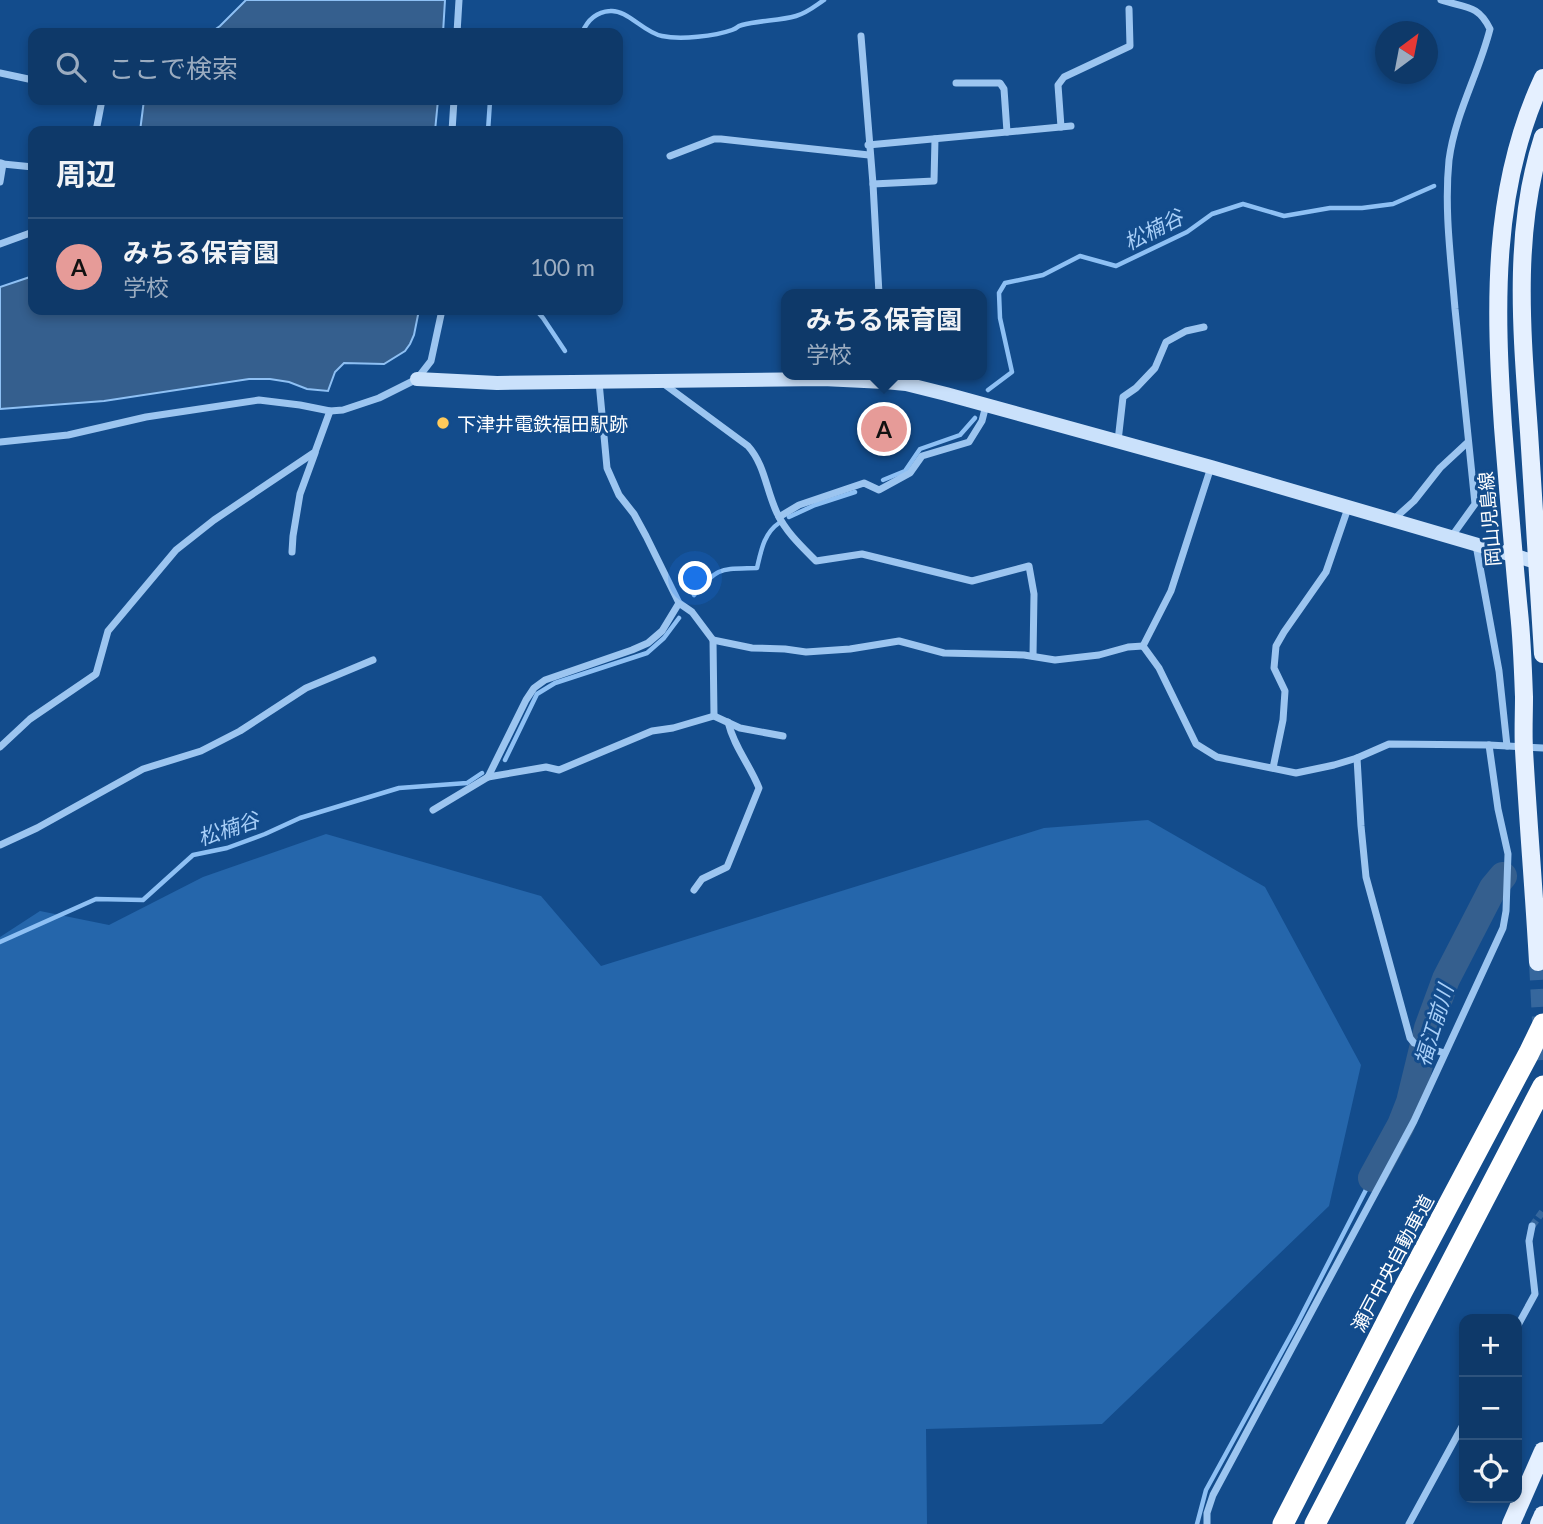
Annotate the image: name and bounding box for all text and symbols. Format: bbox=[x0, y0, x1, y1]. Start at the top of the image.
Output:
north arrow bbox=[1375, 21, 1438, 84]
search box bbox=[28, 28, 623, 105]
icon: search bbox=[52, 48, 90, 86]
text: ここで検索 bbox=[108, 52, 238, 84]
text: 周辺 bbox=[56, 155, 116, 191]
water label: 松楠谷 bbox=[1119, 203, 1189, 254]
text: みちる保育園 bbox=[123, 236, 279, 268]
text: A bbox=[71, 253, 87, 281]
text: 100 m bbox=[530, 253, 595, 281]
text: 学校 bbox=[123, 273, 169, 301]
popup bbox=[781, 289, 987, 380]
text: みちる保育園 bbox=[806, 303, 962, 335]
text: 学校 bbox=[806, 340, 852, 368]
pin: A bbox=[861, 403, 907, 455]
place label: 下津井電鉄福田駅跡 bbox=[457, 412, 628, 435]
marker: 下津井電鉄福田駅跡 bbox=[435, 415, 451, 431]
street label: 岡山児島線 bbox=[1473, 471, 1505, 567]
your location bbox=[678, 561, 712, 595]
water label: 松楠谷 bbox=[194, 806, 264, 850]
water label: 福江前川 bbox=[1409, 979, 1458, 1069]
street label: 瀬戸中央自動車道 bbox=[1346, 1190, 1438, 1336]
map controls bbox=[1459, 1314, 1522, 1503]
button: + bbox=[1459, 1314, 1522, 1377]
button: − bbox=[1459, 1377, 1522, 1440]
button: locate bbox=[1459, 1440, 1522, 1503]

